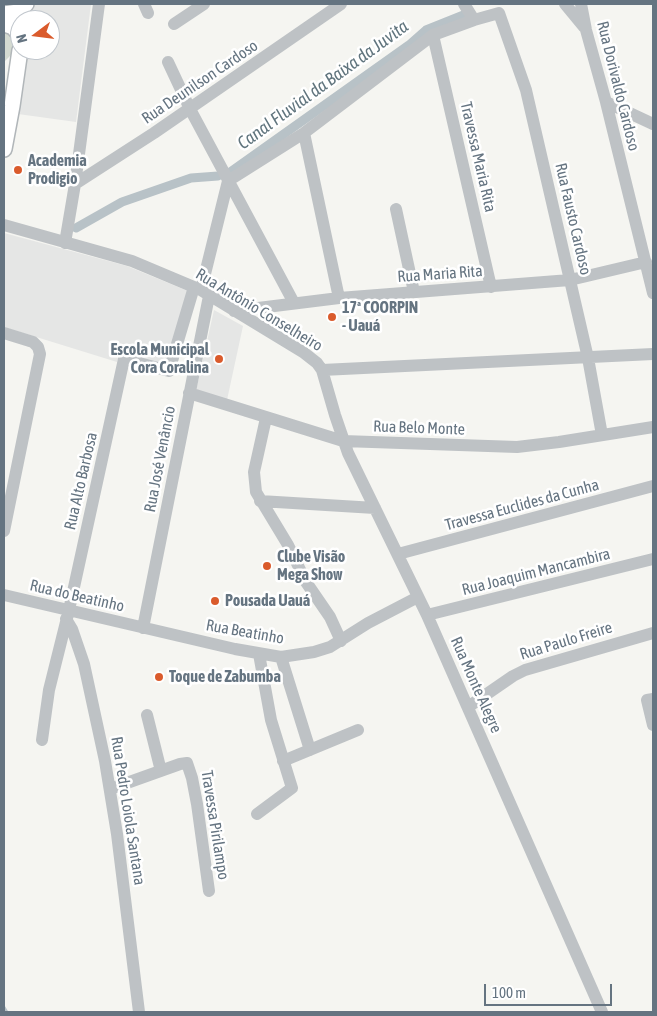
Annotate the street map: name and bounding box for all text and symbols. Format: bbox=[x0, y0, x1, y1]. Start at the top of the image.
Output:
north arrow bbox=[10, 10, 60, 60]
water label: Canal Fluvial da Baixa da Juvita bbox=[233, 16, 413, 154]
street label: Rua Dorivaldo Cardoso bbox=[593, 19, 643, 153]
text: N bbox=[13, 33, 30, 45]
street label: Rua Deunilson Cardoso bbox=[138, 36, 262, 128]
street label: Travessa Maria Rita bbox=[456, 100, 500, 214]
place label: Academia Prodigio bbox=[28, 151, 87, 189]
street label: Rua Fausto Cardoso bbox=[551, 161, 595, 277]
marker: Academia Prodigio bbox=[12, 164, 24, 176]
street label: Rua Maria Rita bbox=[397, 261, 483, 287]
street label: Rua Antônio Conselheiro bbox=[192, 265, 326, 355]
place label: 17ª COORPIN - Uauá bbox=[342, 298, 418, 336]
marker: 17ª COORPIN - Uauá bbox=[326, 311, 338, 323]
place label: Escola Municipal Cora Coralina bbox=[110, 340, 209, 378]
marker: Escola Municipal Cora Coralina bbox=[213, 353, 225, 365]
street label: Rua José Venâncio bbox=[140, 404, 180, 514]
street label: Rua Belo Monte bbox=[373, 417, 465, 439]
street label: Rua Alto Barbosa bbox=[60, 430, 102, 532]
street label: Travessa Euclides da Cunha bbox=[443, 475, 601, 535]
street label: Rua Joaquim Mancambira bbox=[460, 544, 612, 600]
place label: Clube Visão Mega Show bbox=[277, 547, 345, 585]
marker: Clube Visão Mega Show bbox=[261, 560, 273, 572]
street label: Rua do Beatinho bbox=[28, 576, 126, 616]
place label: Pousada Uauá bbox=[225, 591, 310, 611]
marker: Pousada Uauá bbox=[209, 595, 221, 607]
street label: Rua Beatinho bbox=[204, 616, 286, 648]
street label: Rua Paulo Freire bbox=[517, 618, 615, 664]
street label: Rua Monte Alegre bbox=[446, 634, 506, 736]
place label: Toque de Zabumba bbox=[169, 667, 281, 687]
marker: Toque de Zabumba bbox=[153, 671, 165, 683]
street label: Rua Pedro Loiola Santana bbox=[107, 735, 149, 887]
street label: Travessa Pirilampo bbox=[197, 769, 233, 881]
scale bar bbox=[487, 974, 614, 1006]
text: 100 m bbox=[492, 984, 526, 1001]

